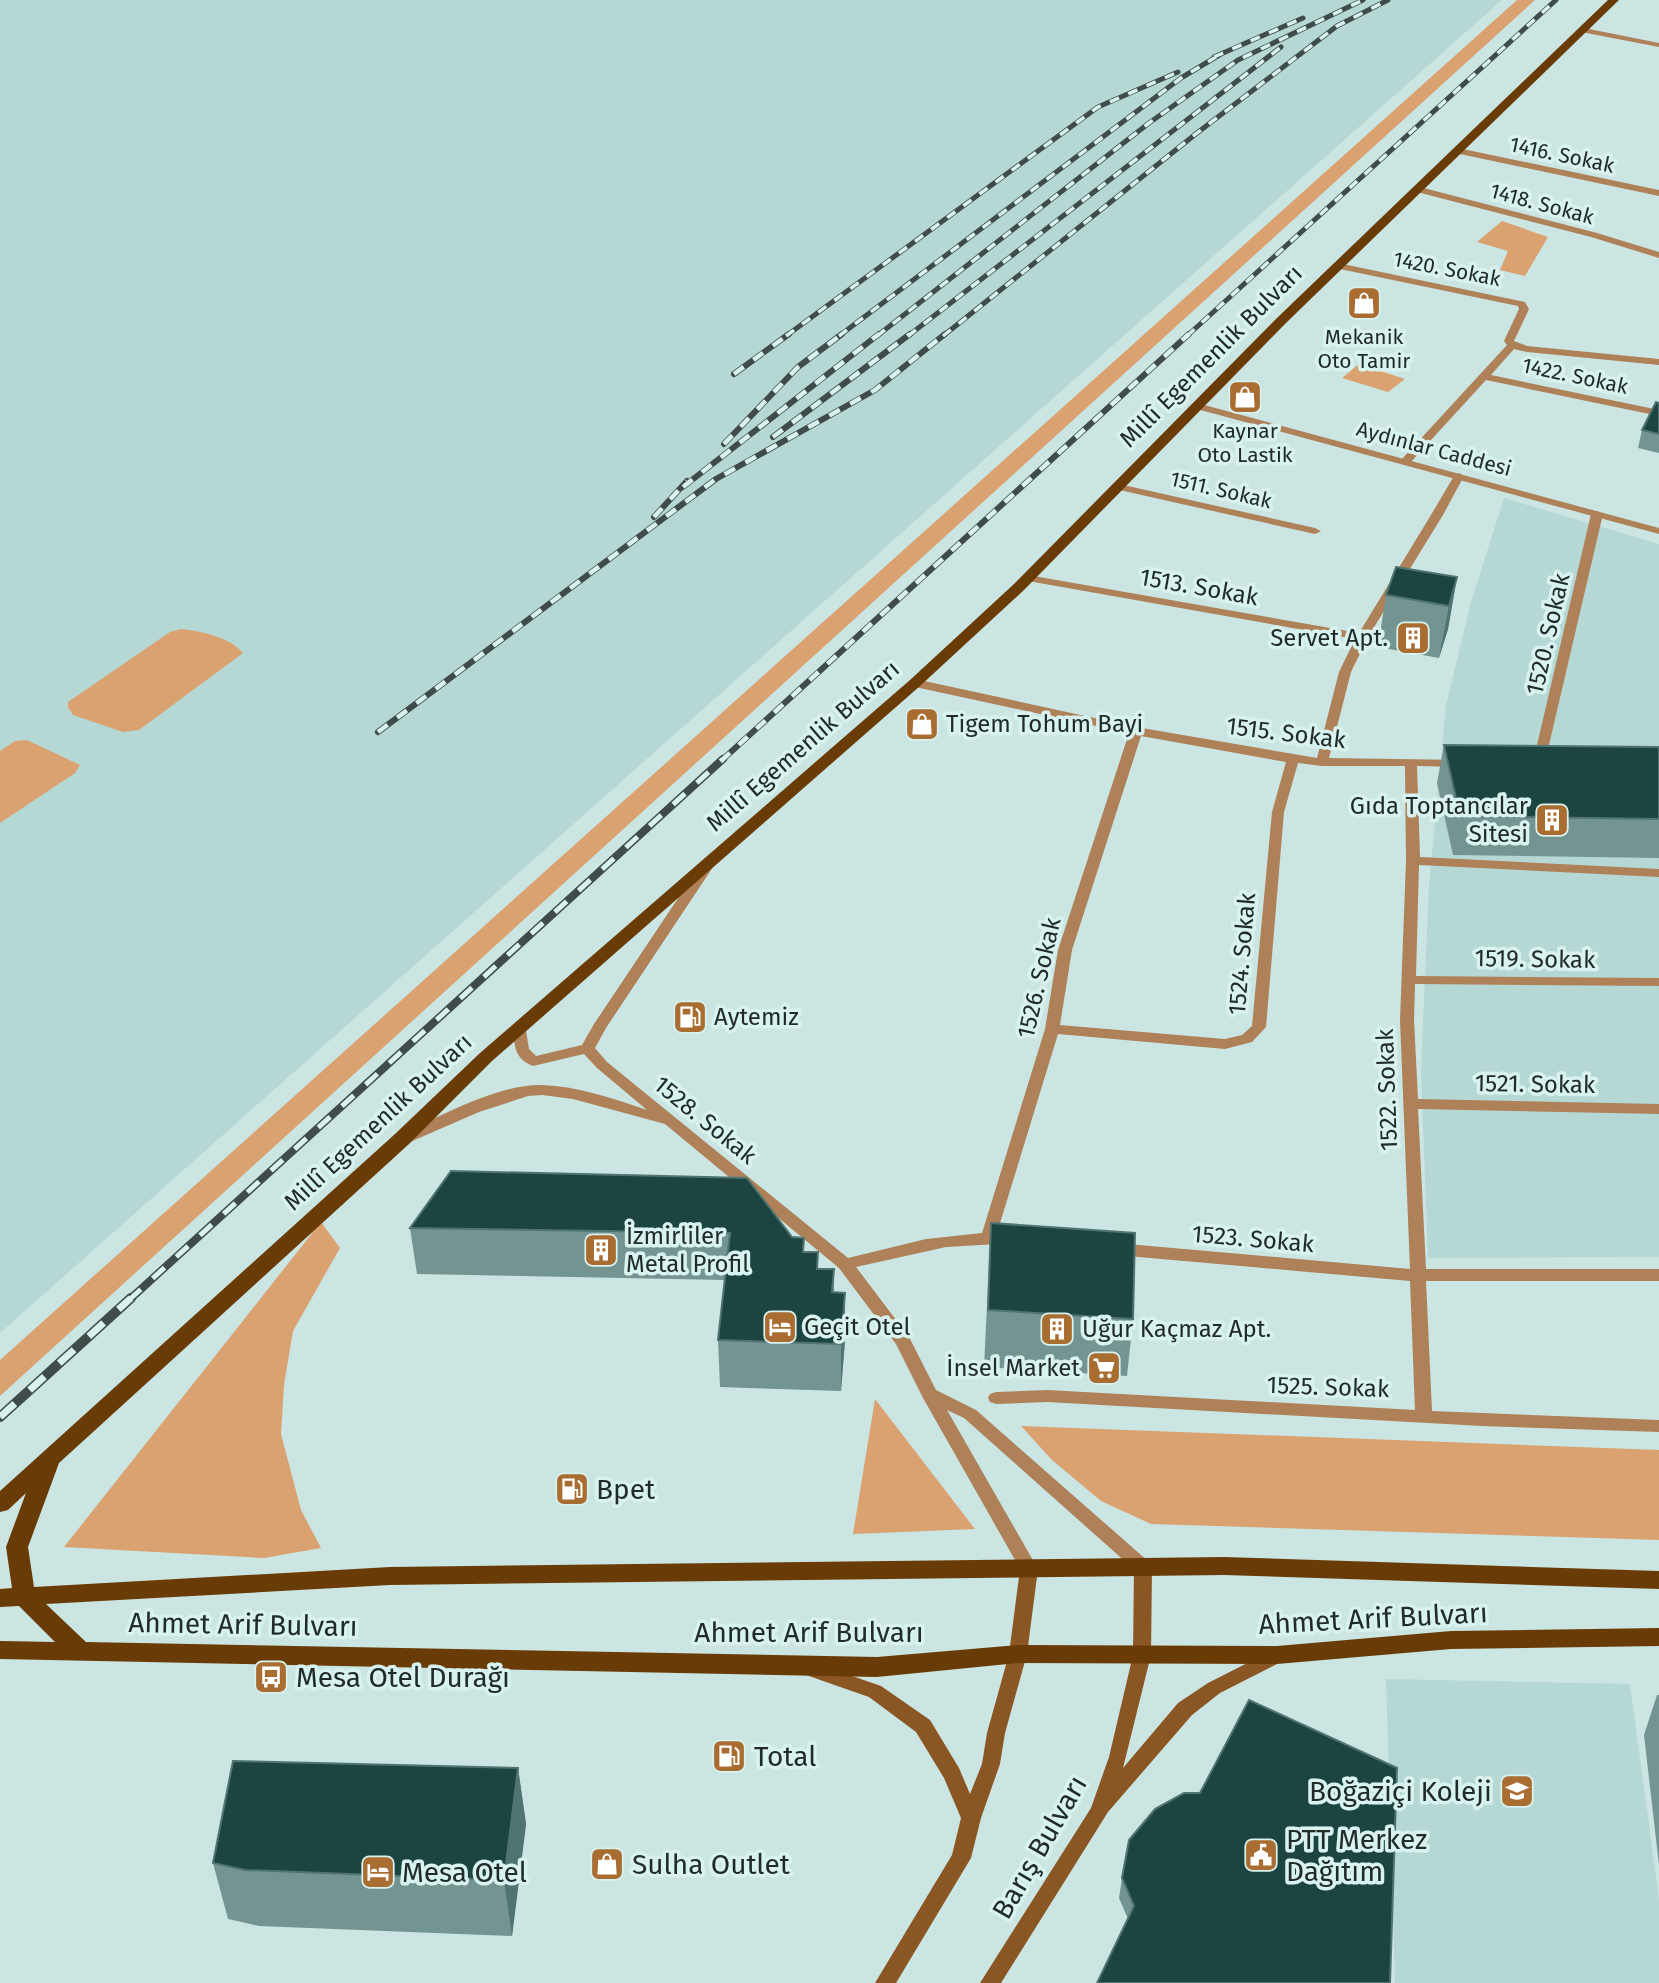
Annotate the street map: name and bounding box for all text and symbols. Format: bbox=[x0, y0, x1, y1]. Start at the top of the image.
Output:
street label: 1416. Sokak bbox=[1507, 131, 1617, 179]
street label: 1418. Sokak bbox=[1487, 178, 1597, 230]
street label: 1420. Sokak bbox=[1391, 246, 1503, 292]
street label: Millî Egemenlik Bulvarı bbox=[1114, 259, 1308, 453]
shop icon: Mekanik Oto Tamir bbox=[1345, 284, 1383, 322]
place label: Mekanik Oto Tamir bbox=[1318, 324, 1410, 374]
street label: 1422. Sokak bbox=[1520, 352, 1631, 400]
shop icon: Kaynar Oto Lastik bbox=[1226, 378, 1264, 416]
street label: Aydınlar Caddesi bbox=[1354, 416, 1514, 482]
place label: Kaynar Oto Lastik bbox=[1197, 418, 1293, 468]
street label: 1511. Sokak bbox=[1168, 466, 1275, 514]
street label: 1513. Sokak bbox=[1137, 563, 1261, 611]
street label: 1520. Sokak bbox=[1520, 570, 1576, 698]
building icon: Servet Apt. bbox=[1394, 619, 1432, 657]
place label: Servet Apt. bbox=[1270, 624, 1388, 652]
street label: Millî Egemenlik Bulvarı bbox=[701, 655, 905, 837]
shop icon: Tigem Tohum Bayi bbox=[903, 705, 941, 743]
place label: Tigem Tohum Bayi bbox=[946, 710, 1143, 738]
street label: 1515. Sokak bbox=[1225, 712, 1348, 754]
place label: Gıda Toptancılar Sitesi bbox=[1350, 792, 1529, 848]
building icon: Gıda Toptancılar Sitesi bbox=[1533, 801, 1571, 839]
street label: 1524. Sokak bbox=[1223, 891, 1261, 1016]
street label: 1526. Sokak bbox=[1011, 914, 1067, 1041]
street label: 1519. Sokak bbox=[1474, 944, 1596, 974]
fuel station icon: Aytemiz bbox=[671, 998, 709, 1036]
place label: Aytemiz bbox=[714, 1003, 799, 1031]
street label: Millî Egemenlik Bulvarı bbox=[278, 1028, 478, 1216]
street label: 1522. Sokak bbox=[1371, 1028, 1403, 1152]
street label: 1521. Sokak bbox=[1475, 1069, 1596, 1099]
street label: 1528. Sokak bbox=[648, 1070, 762, 1170]
street label: 1523. Sokak bbox=[1191, 1220, 1316, 1258]
place label: İzmirliler Metal Profil bbox=[626, 1222, 749, 1278]
building icon: İzmirliler Metal Profil bbox=[582, 1231, 620, 1269]
hotel icon: Geçit Otel bbox=[761, 1308, 799, 1346]
building icon: Uğur Kaçmaz Apt. bbox=[1038, 1310, 1076, 1348]
place label: Geçit Otel bbox=[804, 1313, 911, 1341]
place label: Uğur Kaçmaz Apt. bbox=[1082, 1315, 1271, 1343]
supermarket icon: İnsel Market bbox=[1085, 1349, 1123, 1387]
place label: İnsel Market bbox=[946, 1354, 1080, 1382]
street label: 1525. Sokak bbox=[1266, 1371, 1390, 1403]
fuel station icon: Bpet bbox=[553, 1470, 591, 1508]
place label: Bpet bbox=[596, 1473, 656, 1506]
street label: Ahmet Arif Bulvarı bbox=[1258, 1596, 1488, 1641]
street label: Ahmet Arif Bulvarı bbox=[128, 1606, 358, 1643]
street label: Ahmet Arif Bulvarı bbox=[694, 1616, 924, 1649]
bus stop icon: Mesa Otel Durağı bbox=[252, 1658, 290, 1696]
place label: Mesa Otel Durağı bbox=[296, 1661, 510, 1694]
fuel station icon: Total bbox=[710, 1737, 748, 1775]
place label: Total bbox=[754, 1740, 816, 1773]
street label: Barış Bulvarı bbox=[985, 1770, 1094, 1925]
school or university icon: Boğaziçi Koleji bbox=[1498, 1772, 1536, 1810]
place label: Boğaziçi Koleji bbox=[1309, 1775, 1492, 1808]
place label: PTT Merkez Dağıtım bbox=[1286, 1823, 1427, 1888]
public building icon: PTT Merkez Dağıtım bbox=[1242, 1836, 1280, 1874]
shop icon: Sulha Outlet bbox=[588, 1845, 626, 1883]
place label: Sulha Outlet bbox=[632, 1848, 791, 1881]
hotel icon: Mesa Otel bbox=[359, 1853, 397, 1891]
place label: Mesa Otel bbox=[402, 1856, 527, 1889]

